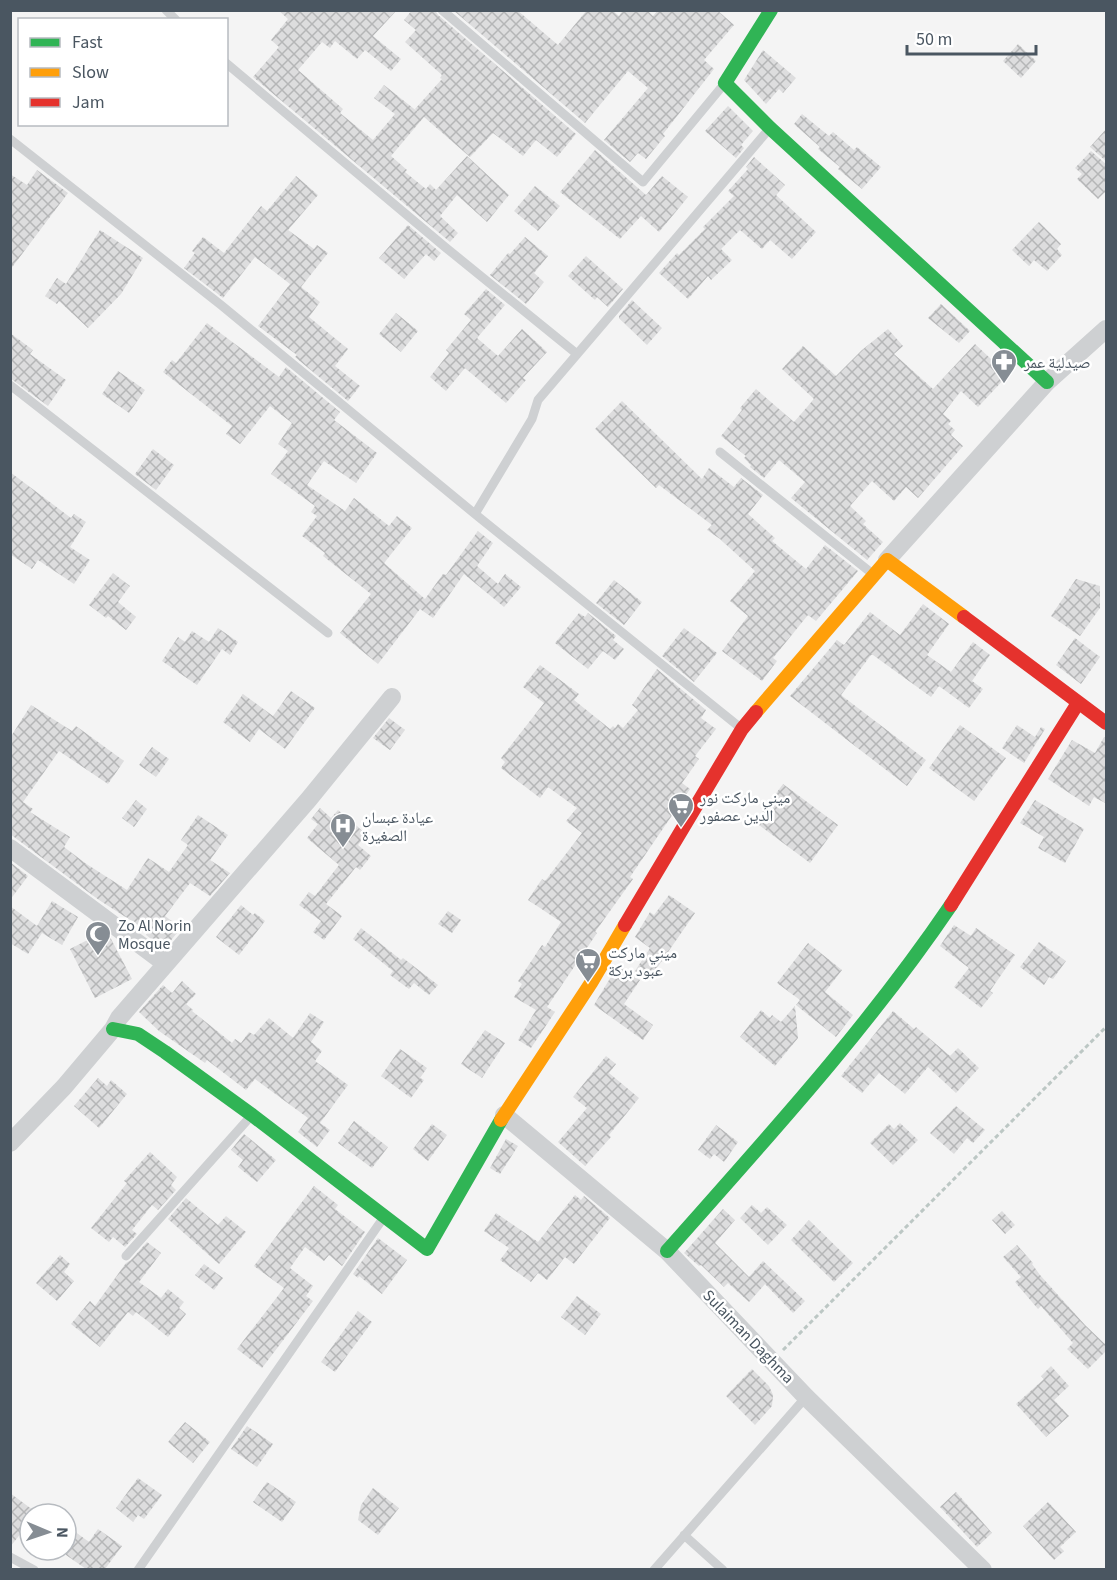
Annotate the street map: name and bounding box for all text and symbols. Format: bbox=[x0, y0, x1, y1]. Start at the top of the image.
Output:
legend bbox=[18, 18, 228, 126]
scale bar bbox=[907, 18, 1036, 56]
text: 50 m bbox=[916, 27, 952, 52]
text: Fast bbox=[72, 30, 103, 55]
text: Slow bbox=[72, 60, 109, 85]
text: Jam bbox=[72, 90, 105, 115]
pharmacy icon: صيدلية عمر bbox=[989, 347, 1019, 385]
place label: صيدلية عمر bbox=[1023, 352, 1091, 374]
place label: ميني ماركت نور الدين عصفور bbox=[699, 787, 790, 827]
supermarket icon: ميني ماركت نور الدين عصفور bbox=[666, 791, 696, 829]
place label: عيادة عبسان الصغيرة bbox=[362, 807, 433, 847]
hospital icon: عيادة عبسان الصغيرة bbox=[328, 811, 358, 849]
place label: Zo Al Norin Mosque bbox=[118, 915, 191, 955]
mosque icon: Zo Al Norin Mosque bbox=[83, 919, 113, 957]
place label: ميني ماركت عبود بركة bbox=[608, 942, 677, 982]
supermarket icon: ميني ماركت عبود بركة bbox=[573, 946, 603, 984]
street label: Sulaiman Daghma bbox=[698, 1285, 799, 1388]
north arrow bbox=[18, 1502, 78, 1562]
text: N bbox=[51, 1527, 73, 1538]

